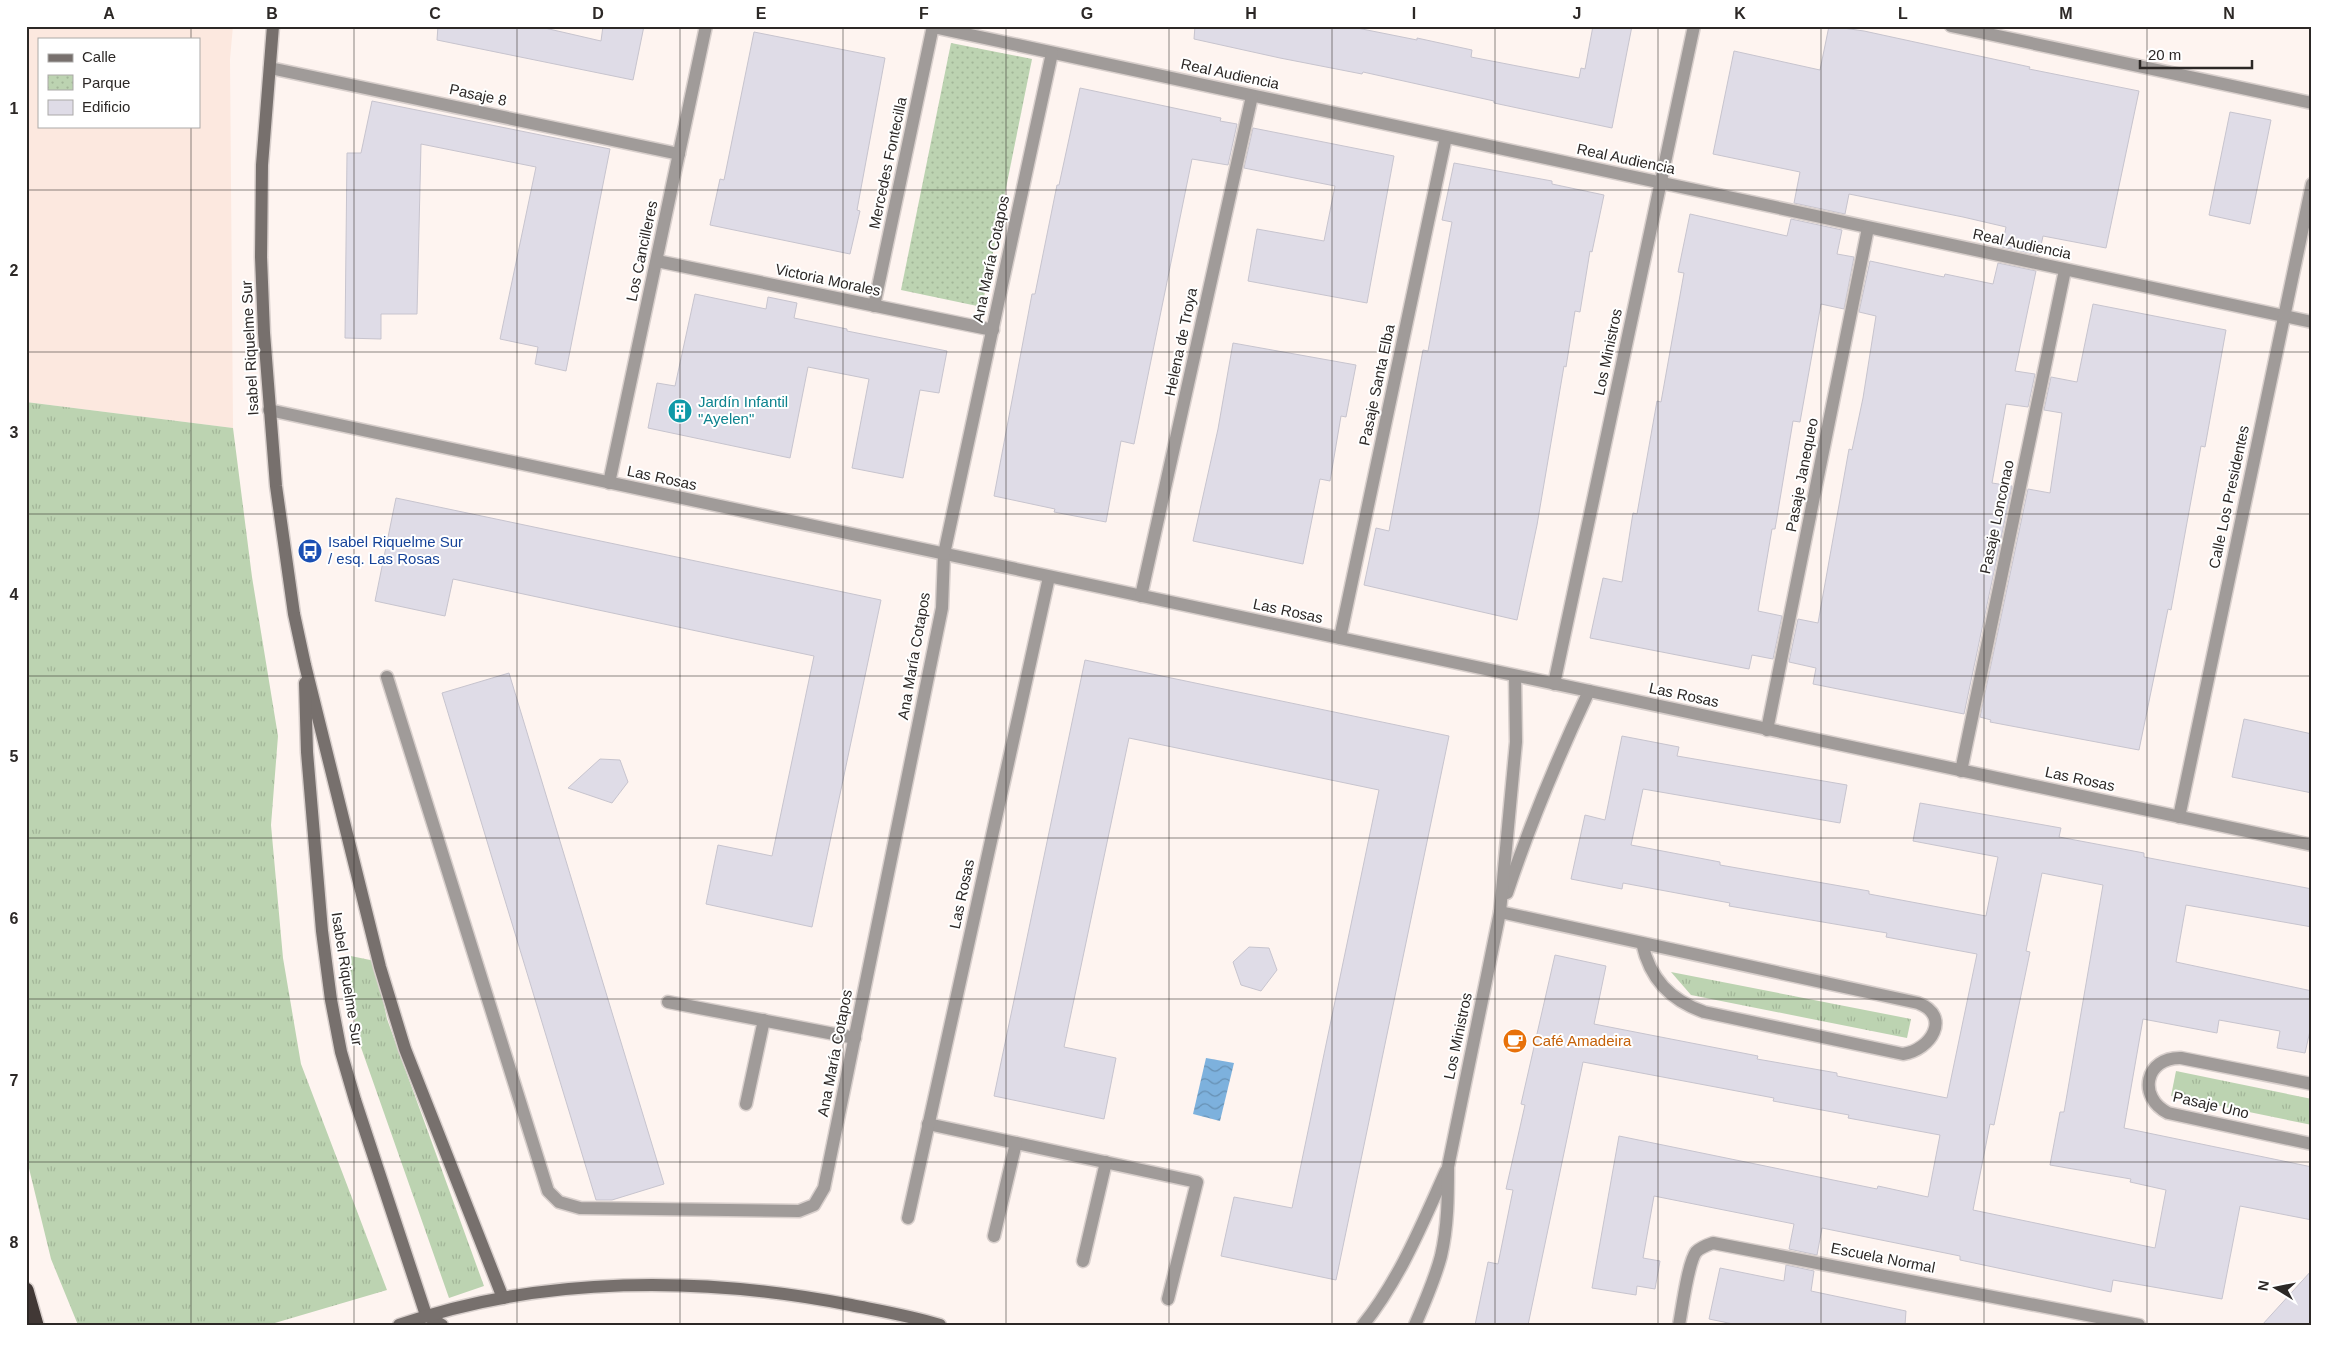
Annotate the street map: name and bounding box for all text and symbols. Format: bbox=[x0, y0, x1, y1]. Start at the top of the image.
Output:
text: A bbox=[103, 5, 115, 22]
text: B bbox=[266, 5, 278, 22]
text: C bbox=[429, 5, 441, 22]
text: D bbox=[592, 5, 604, 22]
text: E bbox=[756, 5, 767, 22]
text: F bbox=[919, 5, 929, 22]
text: G bbox=[1081, 5, 1093, 22]
text: H bbox=[1245, 5, 1257, 22]
text: I bbox=[1412, 5, 1416, 22]
text: J bbox=[1573, 5, 1581, 22]
text: K bbox=[1734, 5, 1746, 22]
text: L bbox=[1898, 5, 1908, 22]
text: M bbox=[2059, 5, 2073, 22]
text: N bbox=[2223, 5, 2235, 22]
legend bbox=[38, 38, 200, 128]
scale bar bbox=[2140, 38, 2253, 70]
text: 20 m bbox=[2148, 46, 2181, 63]
text: Calle bbox=[82, 48, 116, 65]
street label: Real Audiencia bbox=[1179, 55, 1281, 92]
text: Parque bbox=[82, 74, 130, 91]
street label: Pasaje 8 bbox=[448, 80, 508, 109]
street label: Mercedes Fontecilla bbox=[865, 95, 910, 230]
text: Edificio bbox=[82, 98, 130, 115]
text: 1 bbox=[10, 100, 19, 117]
street label: Real Audiencia bbox=[1575, 140, 1677, 177]
street label: Ana María Cotapos bbox=[969, 194, 1012, 324]
street label: Los Cancilleres bbox=[623, 199, 660, 303]
street label: Real Audiencia bbox=[1971, 225, 2073, 262]
street label: Victoria Morales bbox=[774, 260, 882, 299]
text: 2 bbox=[10, 262, 19, 279]
street label: Isabel Riquelme Sur bbox=[237, 280, 262, 416]
street label: Helena de Troya bbox=[1161, 286, 1200, 397]
street label: Los Ministros bbox=[1590, 307, 1625, 397]
street label: Pasaje Santa Elba bbox=[1355, 322, 1398, 447]
place label: Jardín Infantil "Ayelen" bbox=[698, 393, 788, 427]
building icon: Jardín Infantil "Ayelen" bbox=[667, 398, 693, 424]
street label: Pasaje Janequeo bbox=[1782, 416, 1821, 533]
text: 3 bbox=[10, 424, 19, 441]
street label: Calle Los Presidentes bbox=[2205, 424, 2252, 570]
street label: Pasaje Lonconao bbox=[1976, 458, 2017, 575]
street label: Las Rosas bbox=[626, 462, 699, 493]
place label: Isabel Riquelme Sur / esq. Las Rosas bbox=[328, 533, 463, 567]
bus stop icon: Isabel Riquelme Sur / esq. Las Rosas bbox=[297, 538, 323, 564]
text: 4 bbox=[10, 586, 19, 603]
street label: Ana María Cotapos bbox=[894, 591, 933, 721]
street label: Las Rosas bbox=[1252, 595, 1325, 626]
street label: Las Rosas bbox=[1648, 679, 1721, 710]
text: 5 bbox=[10, 748, 19, 765]
street label: Las Rosas bbox=[2044, 763, 2117, 794]
street label: Las Rosas bbox=[946, 857, 977, 930]
text: 6 bbox=[10, 910, 19, 927]
street label: Isabel Riquelme Sur bbox=[329, 911, 366, 1047]
street label: Ana María Cotapos bbox=[814, 988, 855, 1118]
street label: Los Ministros bbox=[1440, 991, 1475, 1081]
cafe icon: Café Amadeira bbox=[1502, 1028, 1528, 1054]
place label: Café Amadeira bbox=[1532, 1032, 1632, 1049]
text: 7 bbox=[10, 1072, 19, 1089]
street label: Pasaje Uno bbox=[2171, 1088, 2251, 1122]
text: 8 bbox=[10, 1234, 19, 1251]
street label: Escuela Normal bbox=[1830, 1239, 1937, 1276]
north arrow bbox=[2250, 1264, 2300, 1314]
text: N bbox=[2254, 1279, 2272, 1292]

